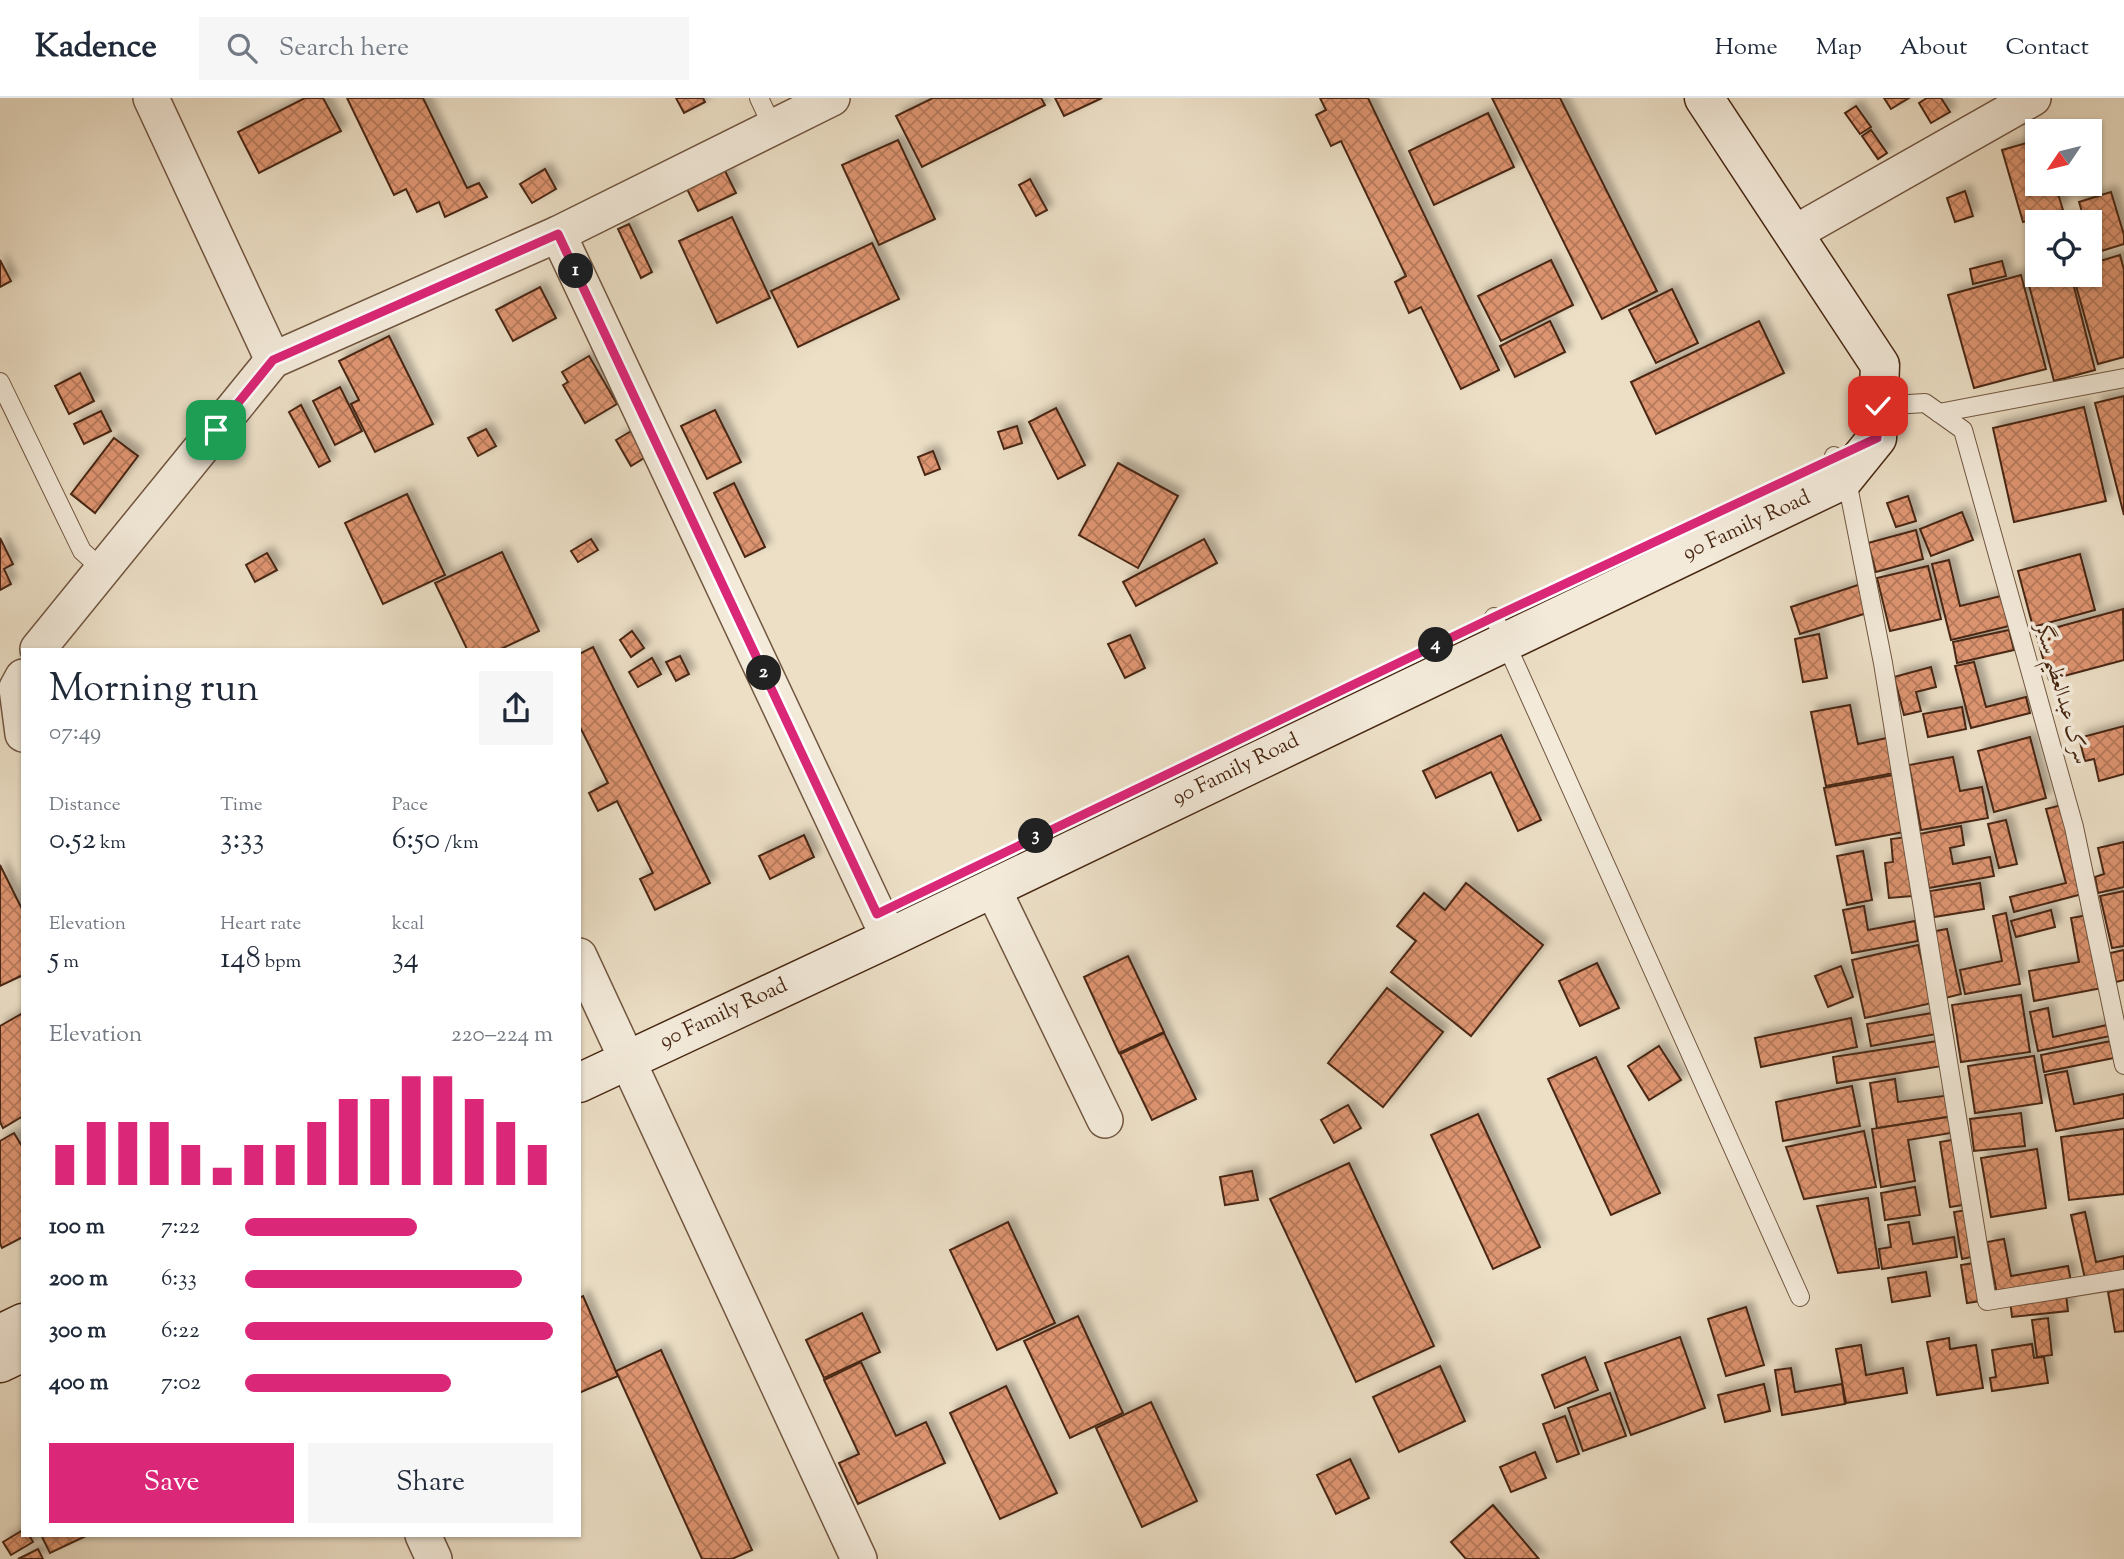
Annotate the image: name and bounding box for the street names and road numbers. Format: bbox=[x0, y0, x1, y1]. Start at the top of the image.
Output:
street label: 90 Family Road bbox=[1678, 483, 1816, 569]
street label: سرک عبدالعظیم سنگر bbox=[2022, 618, 2095, 769]
street label: 90 Family Road bbox=[1167, 726, 1305, 814]
street label: 90 Family Road bbox=[655, 971, 793, 1057]

